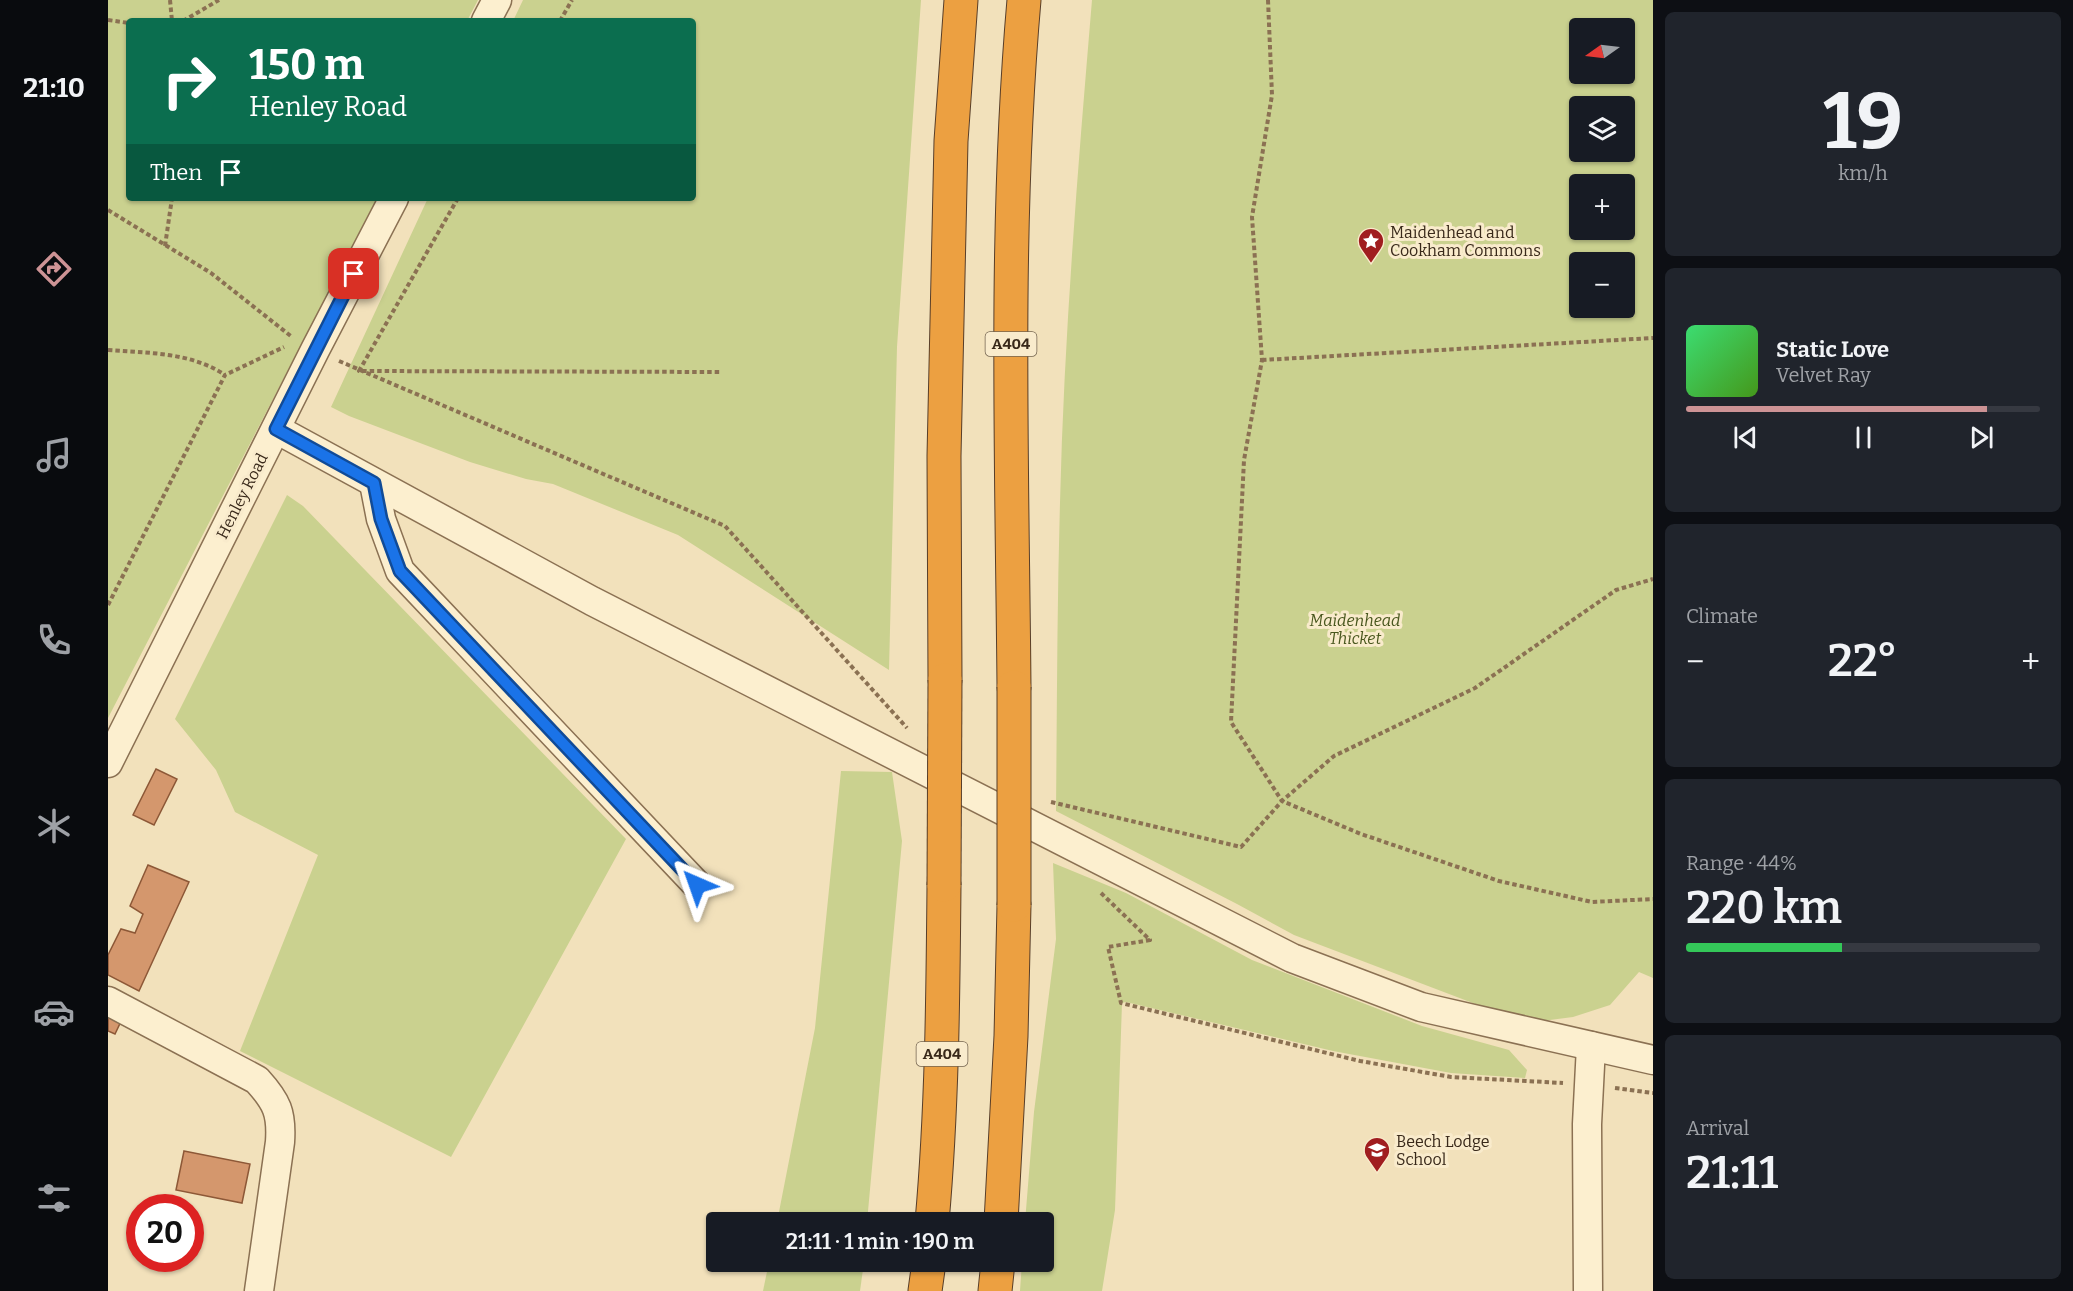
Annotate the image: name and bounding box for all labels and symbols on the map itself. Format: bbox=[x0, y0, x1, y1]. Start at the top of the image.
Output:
north arrow bbox=[1569, 18, 1635, 84]
place label: Maidenhead and Cookham Commons bbox=[1390, 223, 1541, 260]
place icon: Maidenhead and Cookham Commons bbox=[1356, 226, 1386, 264]
pin bbox=[328, 248, 379, 299]
road number: A404 bbox=[986, 332, 1036, 356]
street label: Henley Road bbox=[212, 450, 272, 542]
park label: Maidenhead Thicket bbox=[1310, 611, 1400, 648]
position arrow bbox=[665, 853, 729, 917]
road number: A404 bbox=[916, 1042, 968, 1066]
place label: Beech Lodge School bbox=[1396, 1132, 1490, 1169]
school or university icon: Beech Lodge School bbox=[1362, 1135, 1392, 1173]
speed limit sign: 20 bbox=[126, 1194, 204, 1272]

